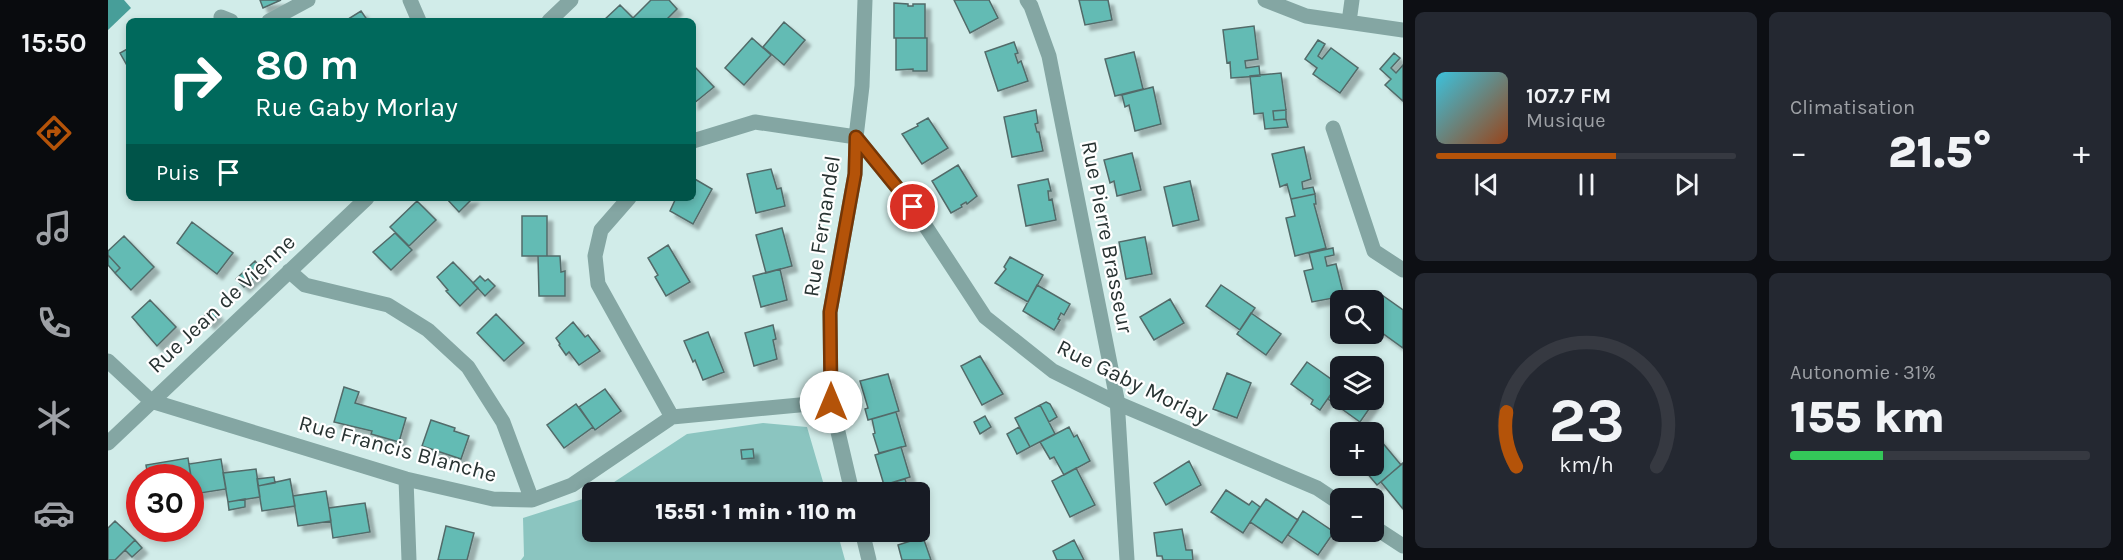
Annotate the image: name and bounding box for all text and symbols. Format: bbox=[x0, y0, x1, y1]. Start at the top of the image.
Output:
text: 15:50 bbox=[21, 27, 87, 59]
text: 80 m bbox=[255, 40, 359, 90]
icon: right bbox=[156, 42, 234, 120]
text: 107.7 FM bbox=[1526, 83, 1611, 109]
text: Rue Gaby Morlay bbox=[255, 91, 458, 123]
text: Climatisation bbox=[1790, 96, 1915, 119]
text: Musique bbox=[1526, 109, 1606, 132]
icon: directions bbox=[33, 112, 75, 154]
text: 21.5° bbox=[1888, 126, 1992, 178]
text: − bbox=[1790, 133, 1807, 171]
text: + bbox=[2073, 133, 2090, 171]
street label: Rue Pierre Brasseur bbox=[1076, 139, 1138, 336]
street label: Rue Fernandel bbox=[798, 154, 846, 299]
icon: arrive bbox=[212, 156, 245, 189]
text: Puis bbox=[156, 160, 200, 186]
icon: previous bbox=[1470, 168, 1503, 201]
icon: pause bbox=[1570, 168, 1603, 201]
icon: next bbox=[1670, 168, 1703, 201]
pin bbox=[887, 181, 938, 232]
icon: arrive bbox=[896, 190, 929, 223]
icon: music bbox=[33, 207, 75, 249]
street label: Rue Jean de Vienne bbox=[143, 229, 301, 379]
map controls bbox=[1330, 290, 1384, 542]
button: search bbox=[1330, 290, 1384, 344]
icon: phone bbox=[33, 302, 75, 344]
street label: Rue Gaby Morlay bbox=[1053, 334, 1213, 430]
button: layers bbox=[1330, 356, 1384, 410]
text: Autonomie · 31% bbox=[1790, 361, 1936, 384]
position arrow bbox=[799, 370, 863, 434]
text: 23 bbox=[1548, 384, 1624, 457]
text: 155 km bbox=[1790, 391, 1945, 443]
icon: climate bbox=[33, 397, 75, 439]
street label: Rue Francis Blanche bbox=[296, 410, 500, 488]
button: + bbox=[1330, 422, 1384, 476]
text: km/h bbox=[1559, 453, 1613, 478]
speed limit sign: 30 bbox=[126, 464, 204, 542]
button: − bbox=[1330, 488, 1384, 542]
icon: car bbox=[33, 492, 75, 534]
text: 15:51 · 1 min · 110 m bbox=[655, 499, 857, 525]

